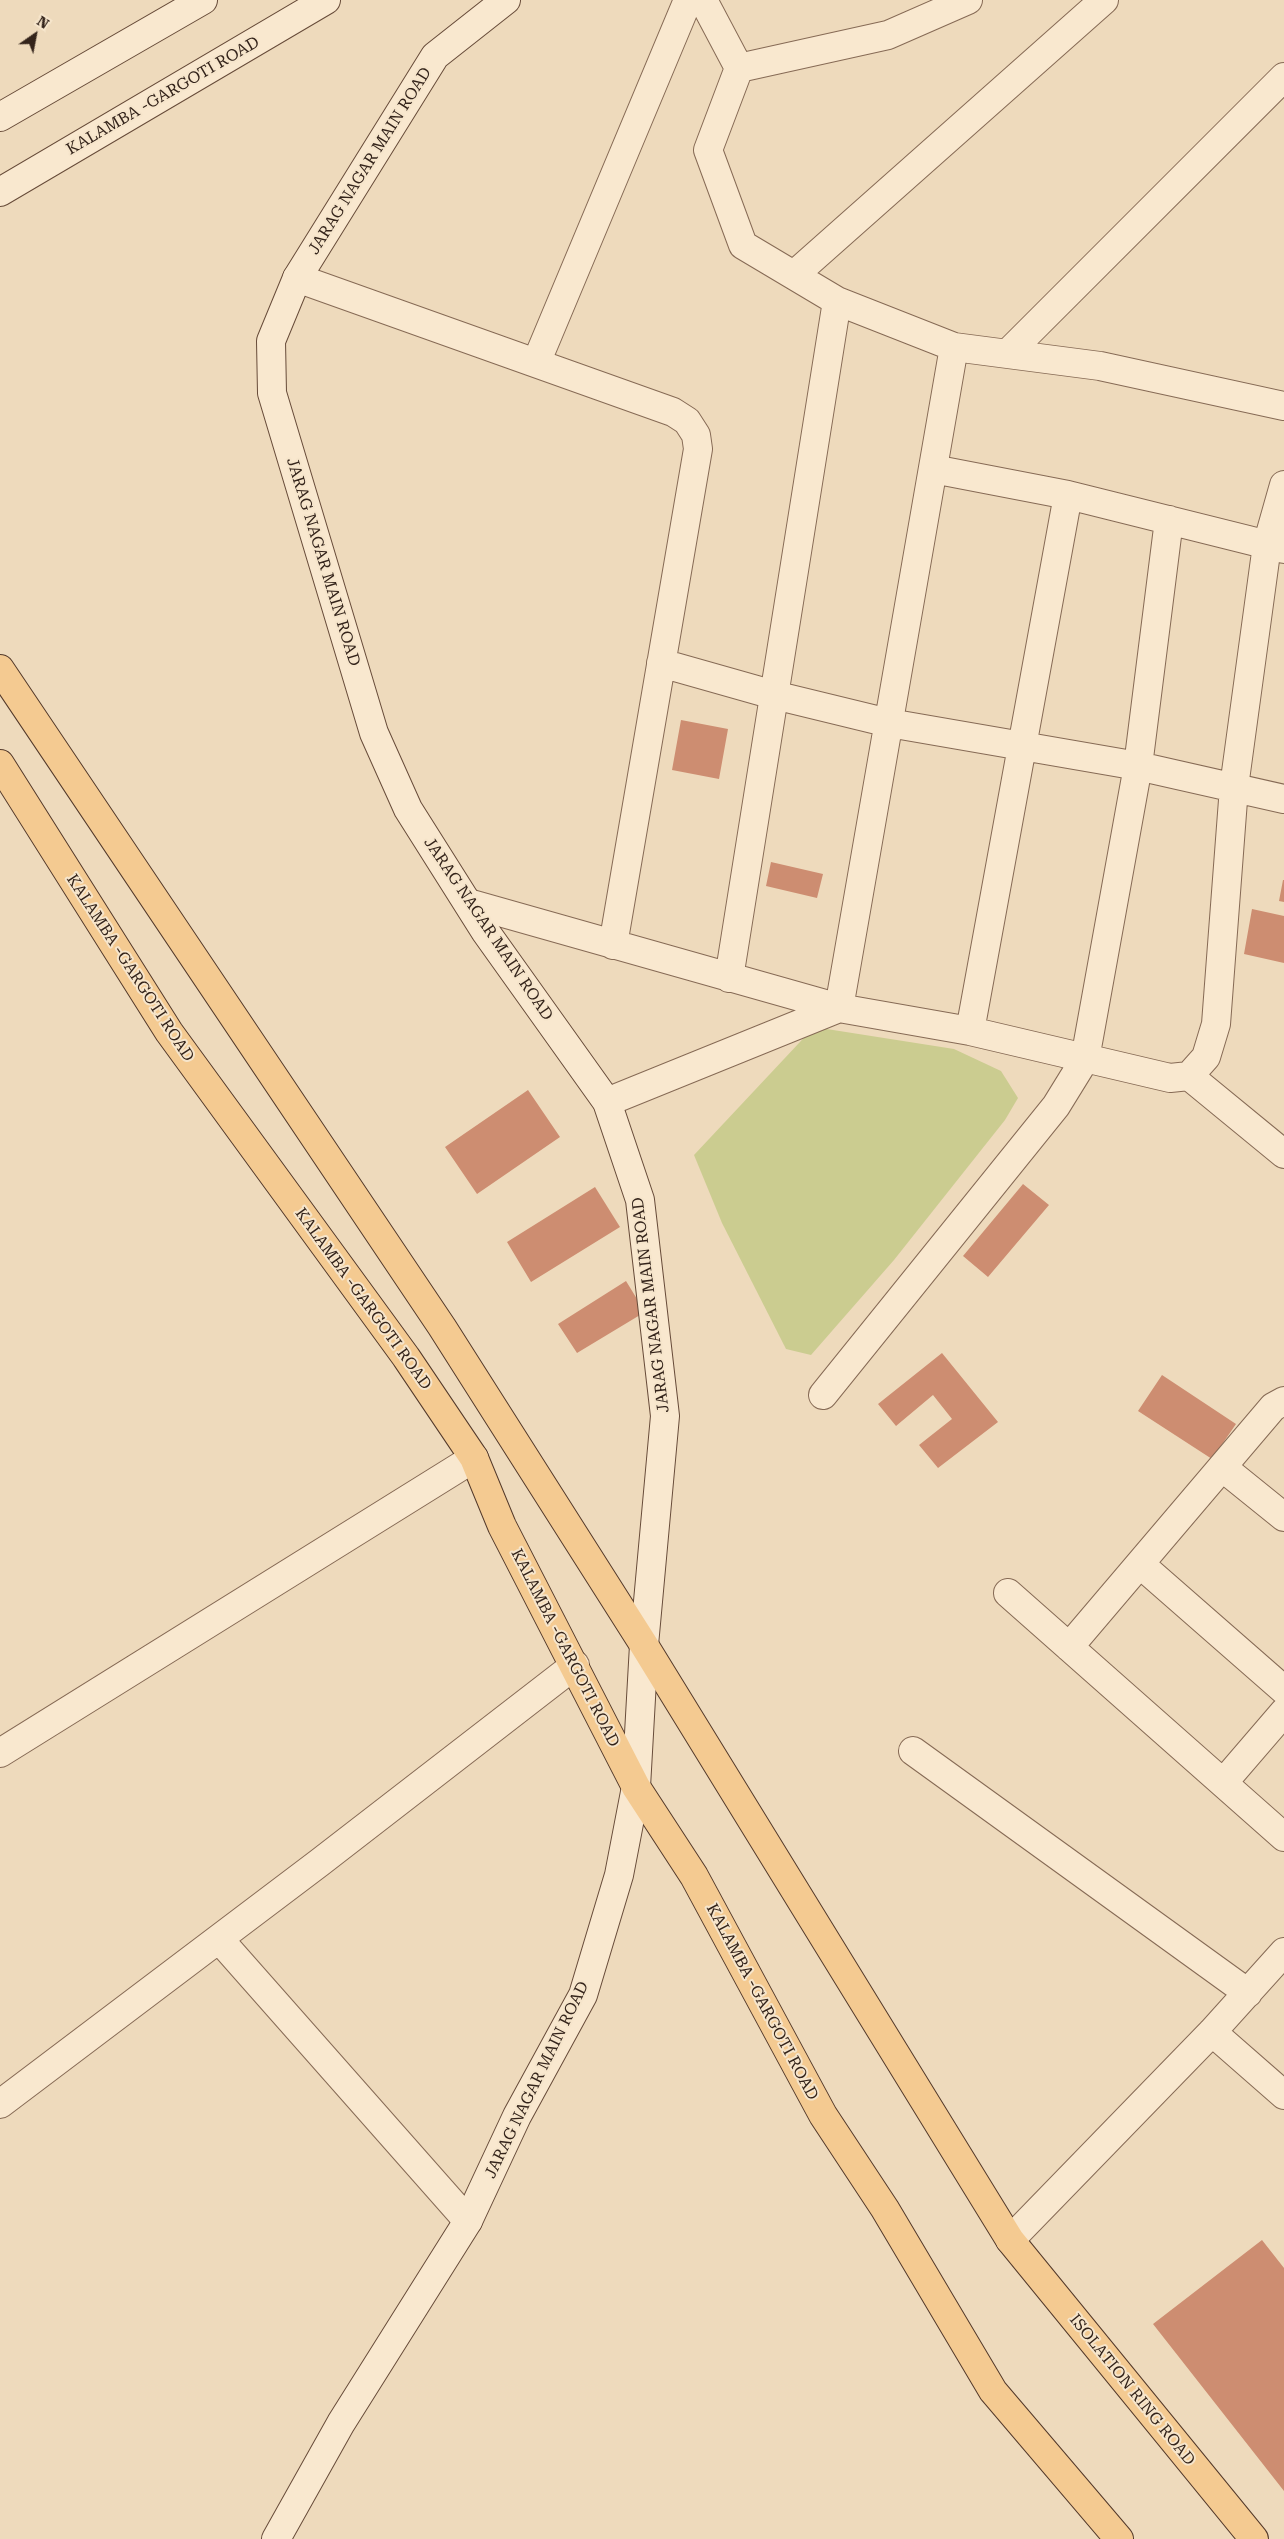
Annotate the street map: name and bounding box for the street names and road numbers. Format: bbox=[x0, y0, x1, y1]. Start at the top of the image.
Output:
street label: KALAMBA -GARGOTI ROAD bbox=[63, 33, 263, 159]
street label: JARAG NAGAR MAIN ROAD bbox=[304, 64, 436, 258]
street label: JARAG NAGAR MAIN ROAD bbox=[282, 455, 364, 669]
street label: JARAG NAGAR MAIN ROAD bbox=[419, 834, 557, 1024]
street label: KALAMBA -GARGOTI ROAD bbox=[62, 871, 198, 1065]
street label: JARAG NAGAR MAIN ROAD bbox=[628, 1196, 674, 1414]
street label: KALAMBA -GARGOTI ROAD bbox=[291, 1204, 435, 1394]
street label: KALAMBA -GARGOTI ROAD bbox=[507, 1546, 623, 1750]
street label: KALAMBA -GARGOTI ROAD bbox=[702, 1900, 822, 2104]
street label: JARAG NAGAR MAIN ROAD bbox=[481, 1978, 593, 2182]
street label: ISOLATION RING ROAD bbox=[1065, 2311, 1199, 2469]

